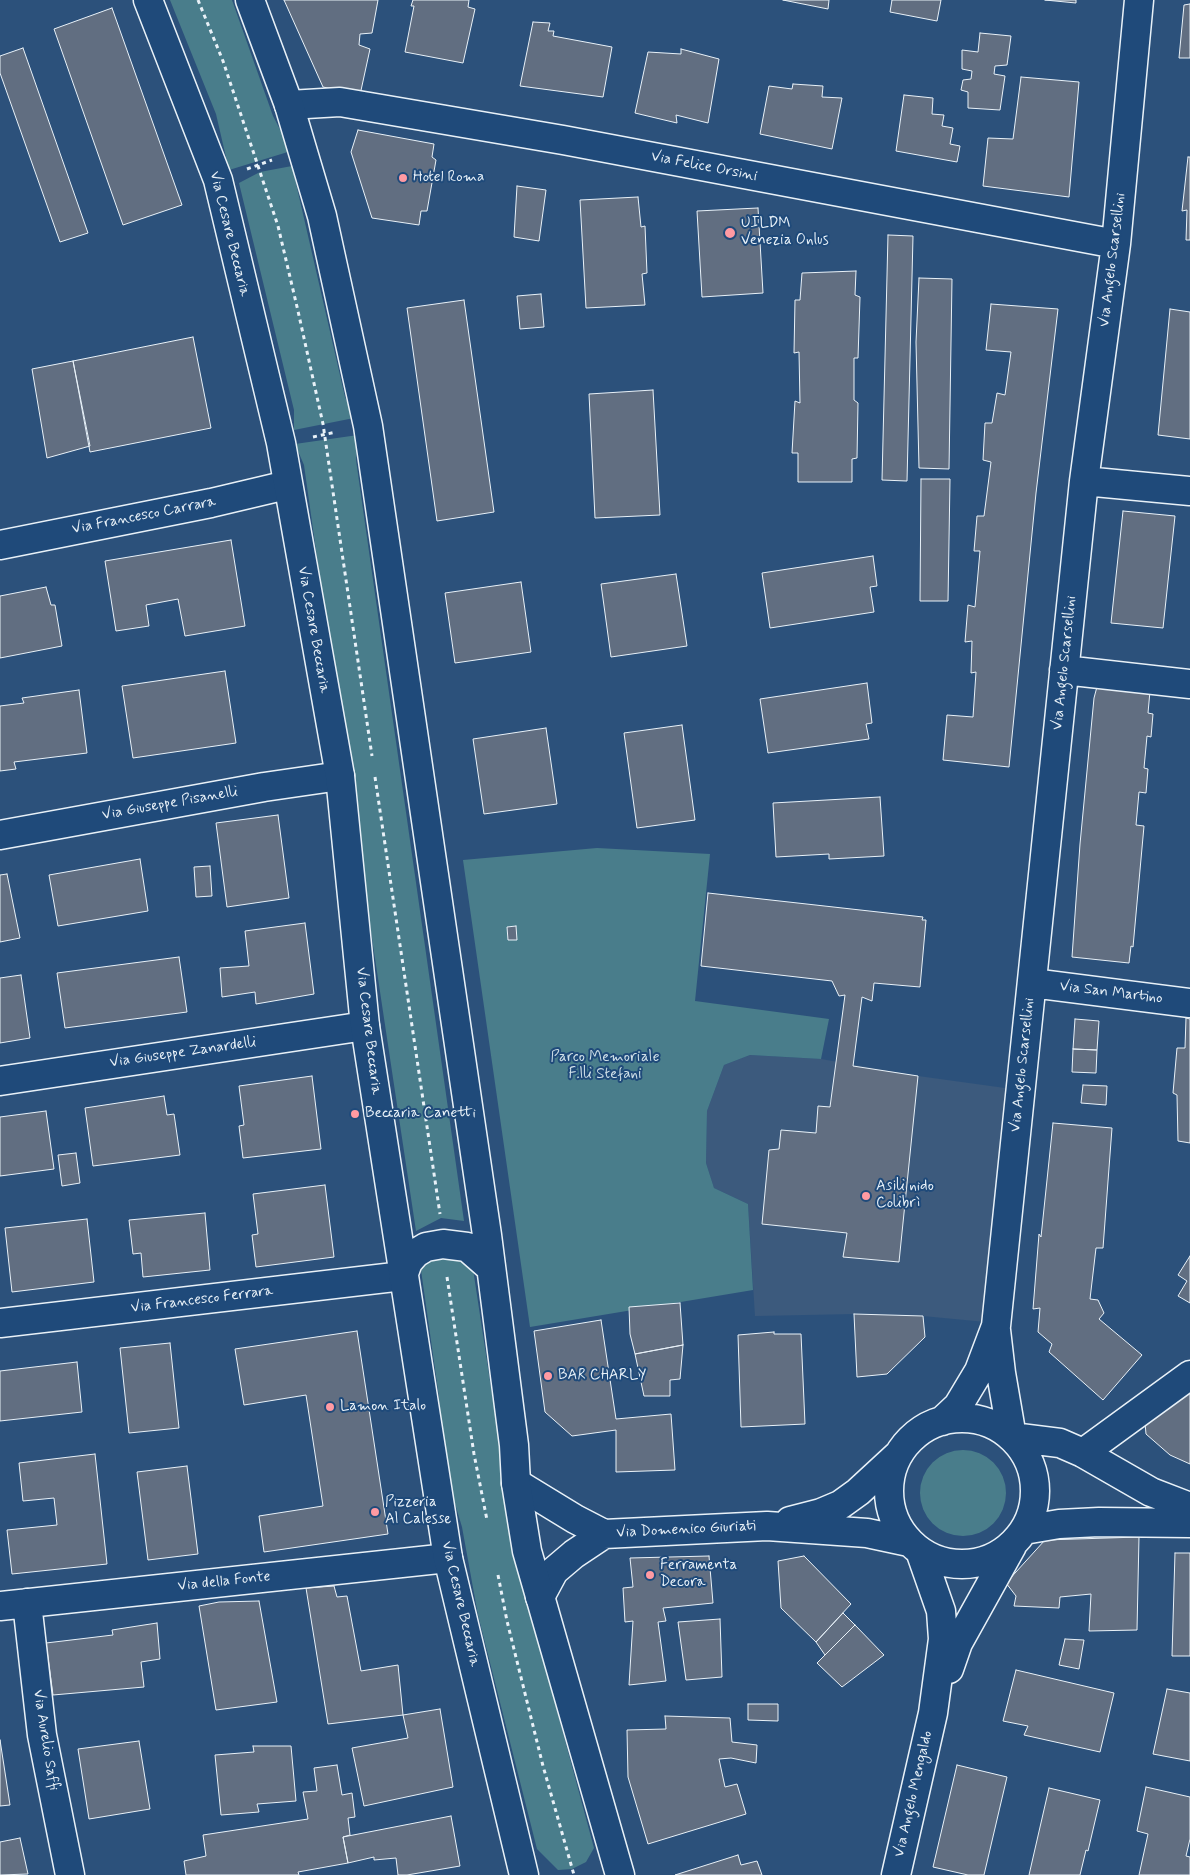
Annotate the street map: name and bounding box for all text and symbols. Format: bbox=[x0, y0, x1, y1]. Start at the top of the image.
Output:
street label: Via Felice Orsini bbox=[649, 148, 759, 186]
place label: Hotel Roma bbox=[413, 169, 484, 187]
street label: Via Cesare Beccaria bbox=[205, 170, 253, 298]
marker: Hotel Roma bbox=[397, 172, 409, 184]
street label: Via Angelo Scarsellini bbox=[1096, 192, 1130, 328]
place label: UILDM Venezia Onlus bbox=[741, 215, 829, 250]
marker: UILDM Venezia Onlus bbox=[723, 226, 737, 240]
street label: Via Francesco Carrara bbox=[70, 493, 218, 539]
street label: Via Cesare Beccaria bbox=[293, 565, 333, 695]
street label: Via Angelo Scarsellini bbox=[1049, 595, 1081, 731]
street label: Via Giuseppe Pisanelli bbox=[101, 783, 239, 825]
street label: Via Cesare Beccaria bbox=[351, 966, 385, 1096]
street label: Via San Martino bbox=[1058, 978, 1164, 1008]
street label: Via Angelo Scarsellini bbox=[1007, 997, 1039, 1133]
street label: Via Giuseppe Zanardelli bbox=[109, 1034, 257, 1072]
park label: Parco Memoriale F.lli Stefani bbox=[550, 1049, 660, 1084]
place label: Beccaria Canetti bbox=[365, 1105, 476, 1123]
marker: Beccaria Canetti bbox=[349, 1108, 361, 1120]
place label: Asili nido Colibrì bbox=[876, 1178, 934, 1213]
marker: Asili nido Colibrì bbox=[860, 1190, 872, 1202]
street label: Via Francesco Ferrara bbox=[130, 1282, 274, 1318]
place label: BAR CHARLY bbox=[558, 1367, 646, 1385]
marker: BAR CHARLY bbox=[542, 1370, 554, 1382]
place label: Lamon Italo bbox=[340, 1398, 426, 1416]
marker: Lamon Italo bbox=[324, 1401, 336, 1413]
place label: Pizzeria Al Calesse bbox=[385, 1494, 451, 1529]
marker: Pizzeria Al Calesse bbox=[369, 1506, 381, 1518]
street label: Via Domenico Giuriati bbox=[616, 1517, 756, 1543]
street label: Via Cesare Beccaria bbox=[437, 1539, 483, 1669]
place label: Ferramenta Decora bbox=[660, 1557, 737, 1592]
street label: Via della Fonte bbox=[177, 1568, 271, 1596]
marker: Ferramenta Decora bbox=[644, 1569, 656, 1581]
street label: Via Aurelio Saffi bbox=[28, 1688, 62, 1792]
street label: Via Angelo Mengaldo bbox=[891, 1729, 937, 1859]

